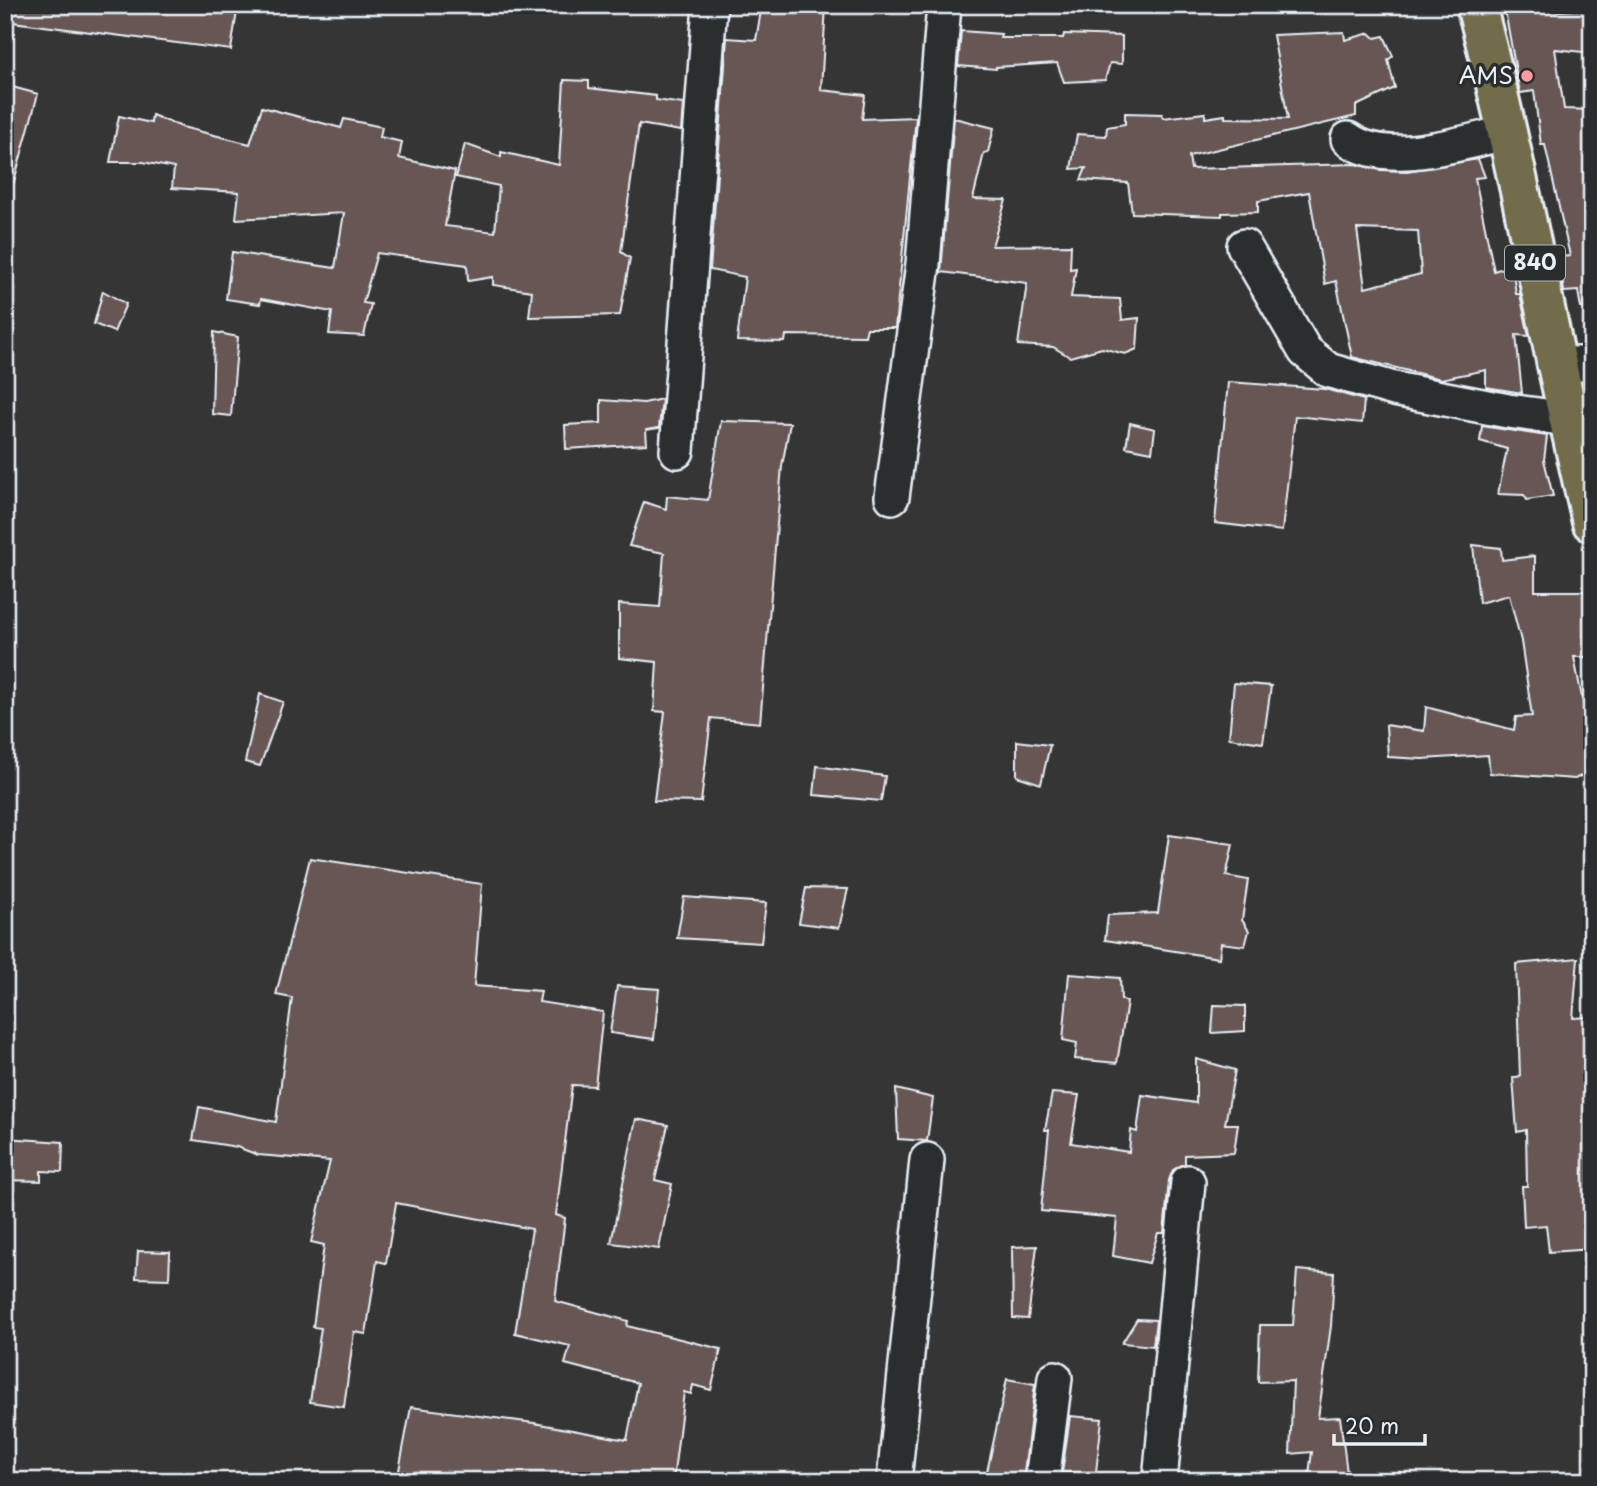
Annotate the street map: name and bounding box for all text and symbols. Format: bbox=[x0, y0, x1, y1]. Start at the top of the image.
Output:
place label: AMS bbox=[1459, 57, 1513, 92]
marker: AMS bbox=[1519, 68, 1535, 84]
road number: 840 bbox=[1505, 246, 1565, 280]
scale bar bbox=[1334, 1402, 1426, 1446]
text: 20 m bbox=[1345, 1409, 1399, 1441]

